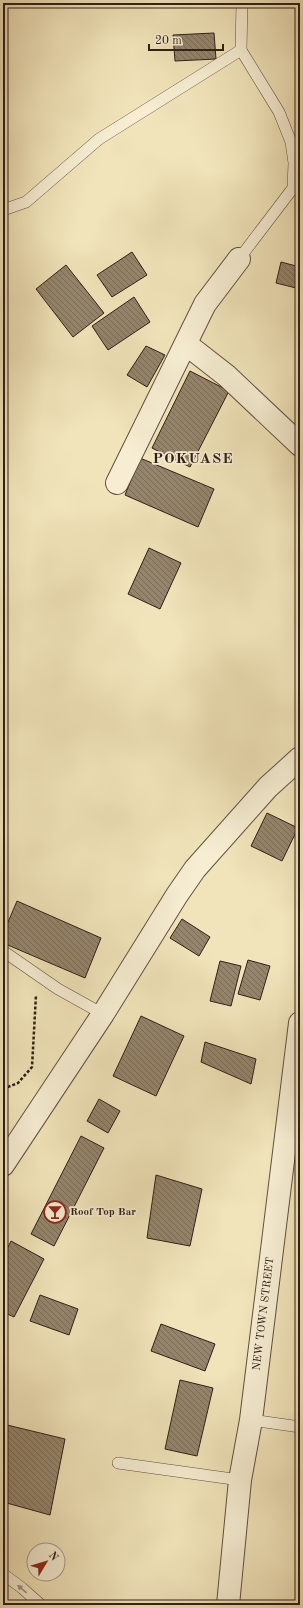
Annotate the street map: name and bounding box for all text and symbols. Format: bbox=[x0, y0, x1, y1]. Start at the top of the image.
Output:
scale bar bbox=[149, 26, 223, 52]
text: 20 m bbox=[155, 35, 182, 47]
district label: POKUASE bbox=[152, 452, 234, 467]
bar icon: Roof Top Bar bbox=[42, 1199, 68, 1225]
place label: Roof Top Bar bbox=[70, 1207, 136, 1218]
street label: NEW TOWN STREET bbox=[252, 1256, 276, 1371]
north arrow bbox=[26, 1542, 66, 1582]
text: N bbox=[46, 1550, 60, 1564]
one-way arrow bbox=[17, 1584, 28, 1593]

